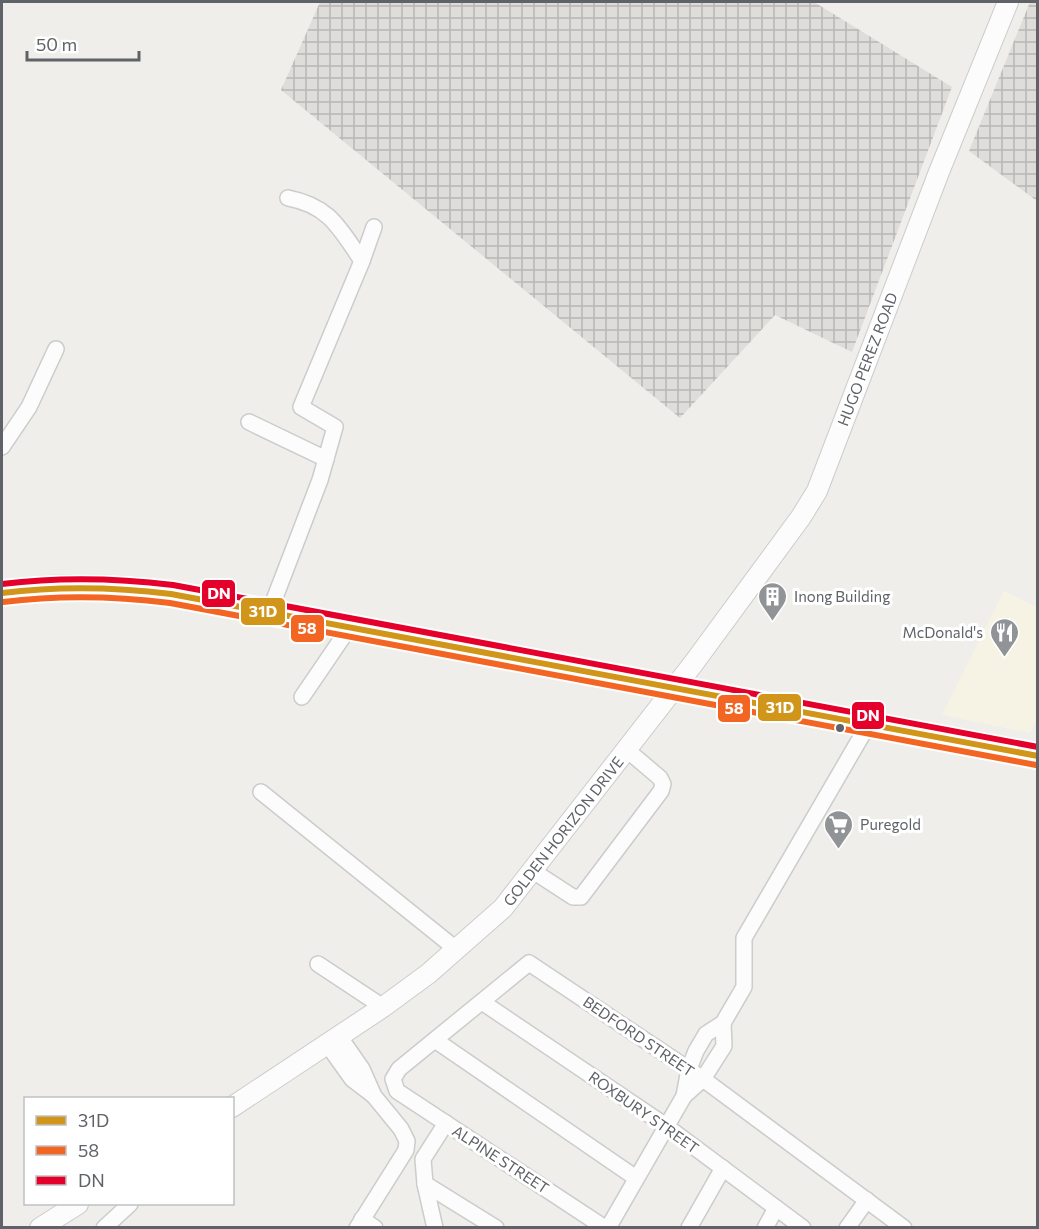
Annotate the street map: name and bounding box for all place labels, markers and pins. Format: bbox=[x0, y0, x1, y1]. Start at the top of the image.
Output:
building icon: Inong Building bbox=[757, 580, 789, 622]
place label: Inong Building bbox=[794, 587, 890, 605]
restaurant icon: McDonald's bbox=[988, 616, 1020, 658]
place label: McDonald's bbox=[902, 623, 983, 641]
unlabelled marker bbox=[834, 722, 846, 734]
supermarket icon: Puregold bbox=[823, 808, 855, 850]
place label: Puregold bbox=[860, 815, 921, 833]

